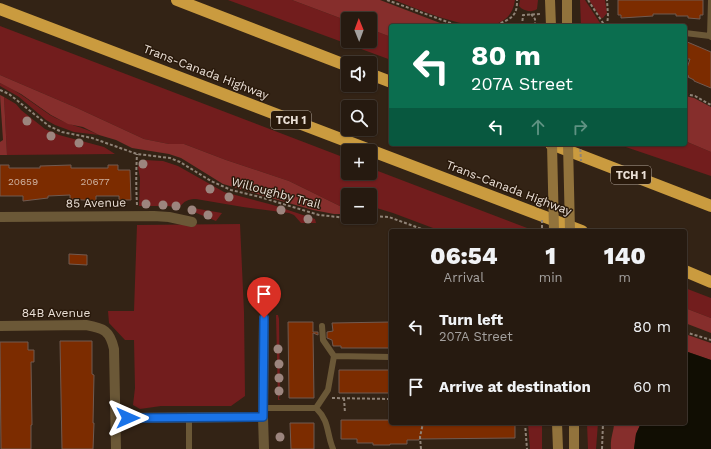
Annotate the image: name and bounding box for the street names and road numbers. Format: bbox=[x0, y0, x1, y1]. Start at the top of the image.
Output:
street label: Trans-Canada Highway bbox=[141, 42, 272, 103]
road number: TCH 1 bbox=[271, 111, 311, 129]
street label: Trans-Canada Highway bbox=[444, 158, 575, 219]
road number: TCH 1 bbox=[611, 166, 651, 184]
street label: Willoughby Trail bbox=[230, 174, 323, 212]
street label: 85 Avenue bbox=[66, 195, 126, 211]
street label: 84B Avenue bbox=[22, 306, 90, 320]

